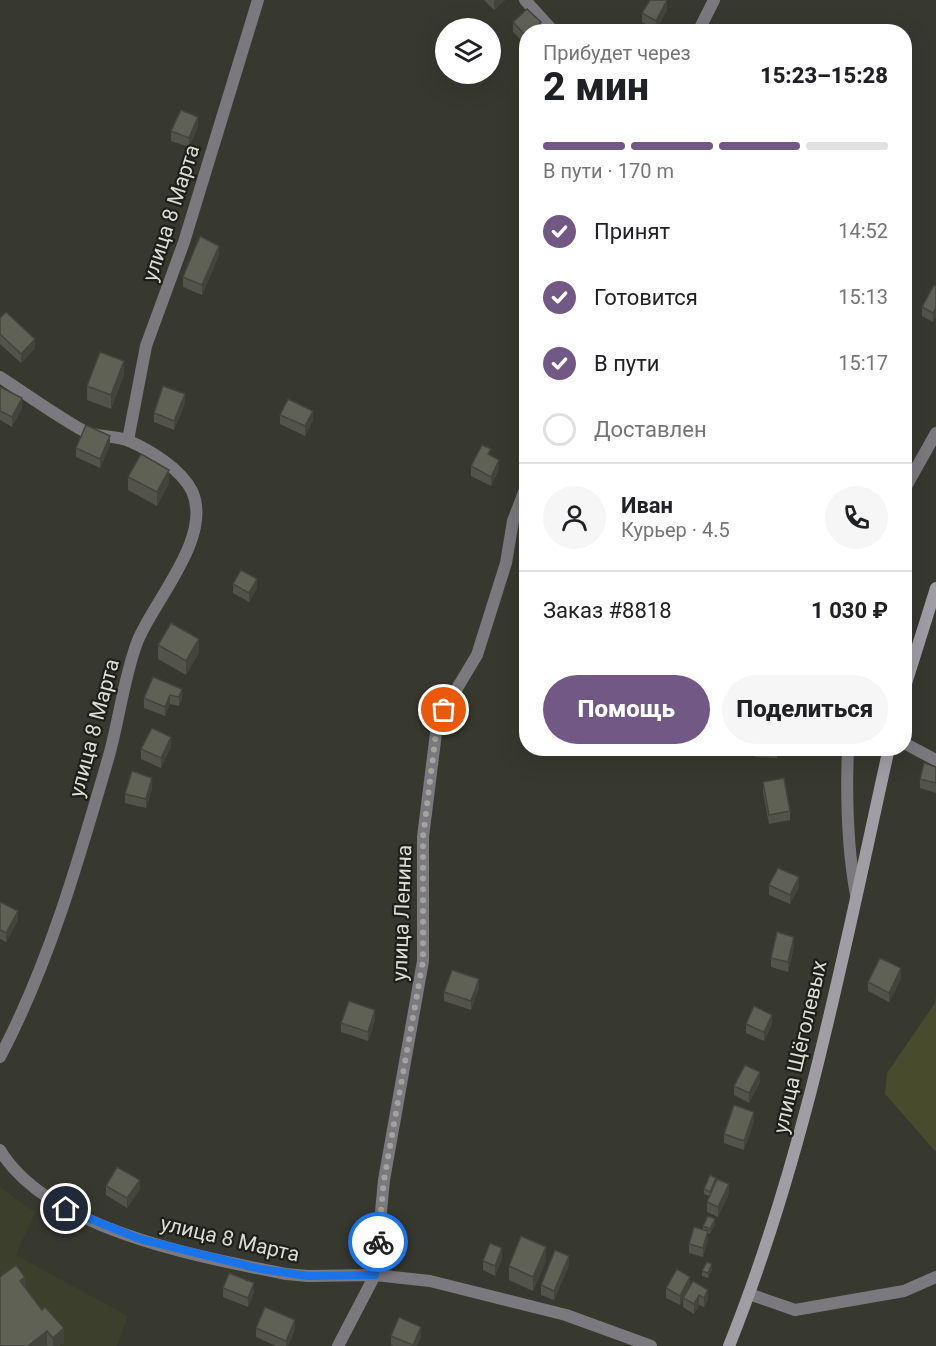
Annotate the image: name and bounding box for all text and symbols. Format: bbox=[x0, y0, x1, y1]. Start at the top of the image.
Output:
map controls bbox=[435, 18, 501, 84]
button: layers bbox=[435, 18, 501, 84]
text: Прибудет через bbox=[543, 41, 691, 65]
text: 15:23–15:28 bbox=[760, 63, 888, 88]
text: 2 мин bbox=[543, 64, 649, 110]
street label: улица 8 Марта bbox=[138, 142, 204, 284]
text: В пути · 170 m bbox=[543, 159, 674, 183]
icon: check bbox=[543, 215, 576, 248]
text: Принят bbox=[594, 219, 670, 244]
text: 14:52 bbox=[838, 219, 888, 243]
icon: check bbox=[543, 281, 576, 314]
text: Готовится bbox=[594, 285, 698, 310]
text: 15:13 bbox=[838, 285, 888, 309]
icon: check bbox=[543, 347, 576, 380]
text: В пути bbox=[594, 351, 660, 376]
text: 15:17 bbox=[838, 351, 888, 375]
text: Доставлен bbox=[594, 417, 707, 442]
button: person bbox=[543, 486, 606, 549]
button: phone bbox=[825, 486, 888, 549]
text: Иван bbox=[621, 493, 673, 518]
text: Курьер · 4.5 bbox=[621, 518, 730, 542]
text: Заказ #8818 bbox=[543, 598, 672, 623]
text: 1 030 ₽ bbox=[811, 598, 888, 623]
street label: улица 8 Марта bbox=[64, 656, 124, 800]
button: Помощь bbox=[543, 675, 710, 744]
button: Поделиться bbox=[722, 675, 888, 744]
pin bbox=[418, 684, 469, 735]
icon: bag bbox=[427, 693, 460, 726]
street label: улица Ленина bbox=[388, 844, 416, 982]
street label: улица Щёголевых bbox=[768, 958, 832, 1136]
pin bbox=[40, 1183, 91, 1234]
icon: home bbox=[49, 1192, 82, 1225]
street label: улица 8 Марта bbox=[158, 1211, 302, 1267]
courier bbox=[348, 1212, 408, 1272]
icon: bike bbox=[362, 1226, 395, 1259]

